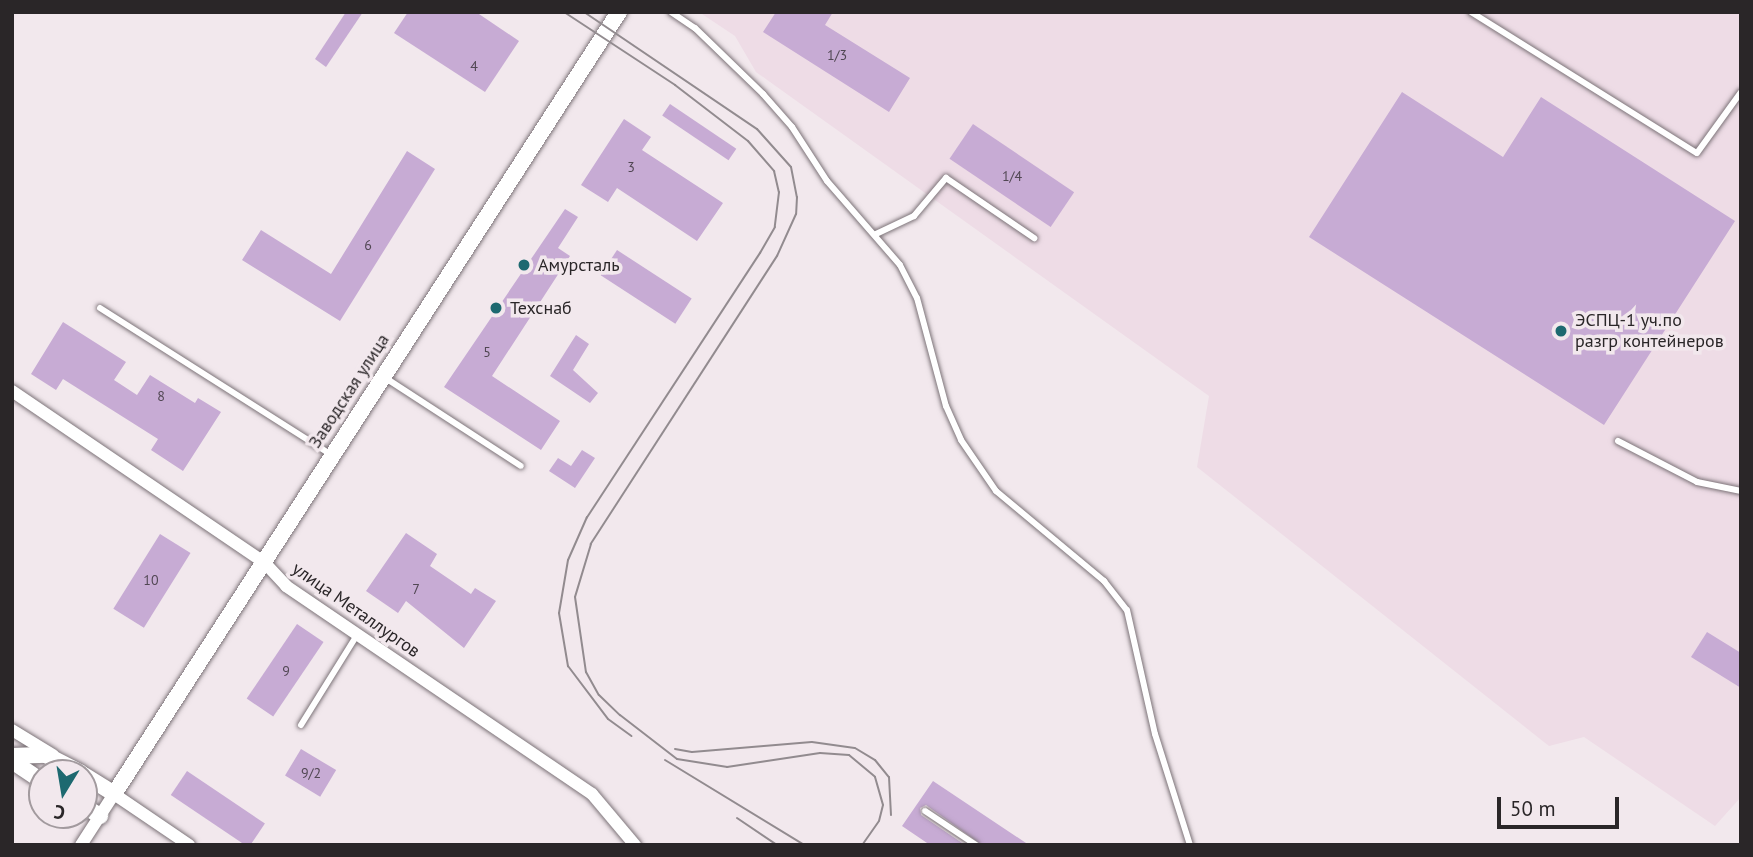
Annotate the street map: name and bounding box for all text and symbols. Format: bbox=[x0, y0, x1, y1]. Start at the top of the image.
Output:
house number: 1/3 bbox=[827, 47, 847, 63]
house number: 4 bbox=[470, 58, 478, 74]
house number: 3 bbox=[627, 159, 635, 175]
house number: 1/4 bbox=[1002, 168, 1022, 184]
house number: 6 bbox=[364, 237, 372, 253]
place label: Амурсталь bbox=[538, 254, 620, 276]
marker: Амурсталь bbox=[516, 257, 532, 273]
place label: Техснаб bbox=[510, 297, 572, 319]
marker: Техснаб bbox=[488, 300, 504, 316]
place label: ЭСПЦ-1 уч.по разгр контейнеров bbox=[1575, 310, 1724, 352]
marker: ЭСПЦ-1 уч.по разгр контейнеров bbox=[1553, 323, 1569, 339]
street label: Заводская улица bbox=[304, 330, 394, 452]
house number: 5 bbox=[483, 344, 491, 360]
house number: 8 bbox=[157, 388, 165, 404]
street label: улица Металлургов bbox=[288, 558, 424, 662]
house number: 10 bbox=[143, 572, 159, 588]
house number: 7 bbox=[412, 581, 420, 597]
house number: 9 bbox=[282, 663, 290, 679]
north arrow bbox=[28, 759, 98, 829]
house number: 9/2 bbox=[301, 765, 321, 781]
scale bar bbox=[1501, 784, 1624, 828]
text: 50 m bbox=[1510, 795, 1556, 822]
text: С bbox=[52, 800, 67, 825]

